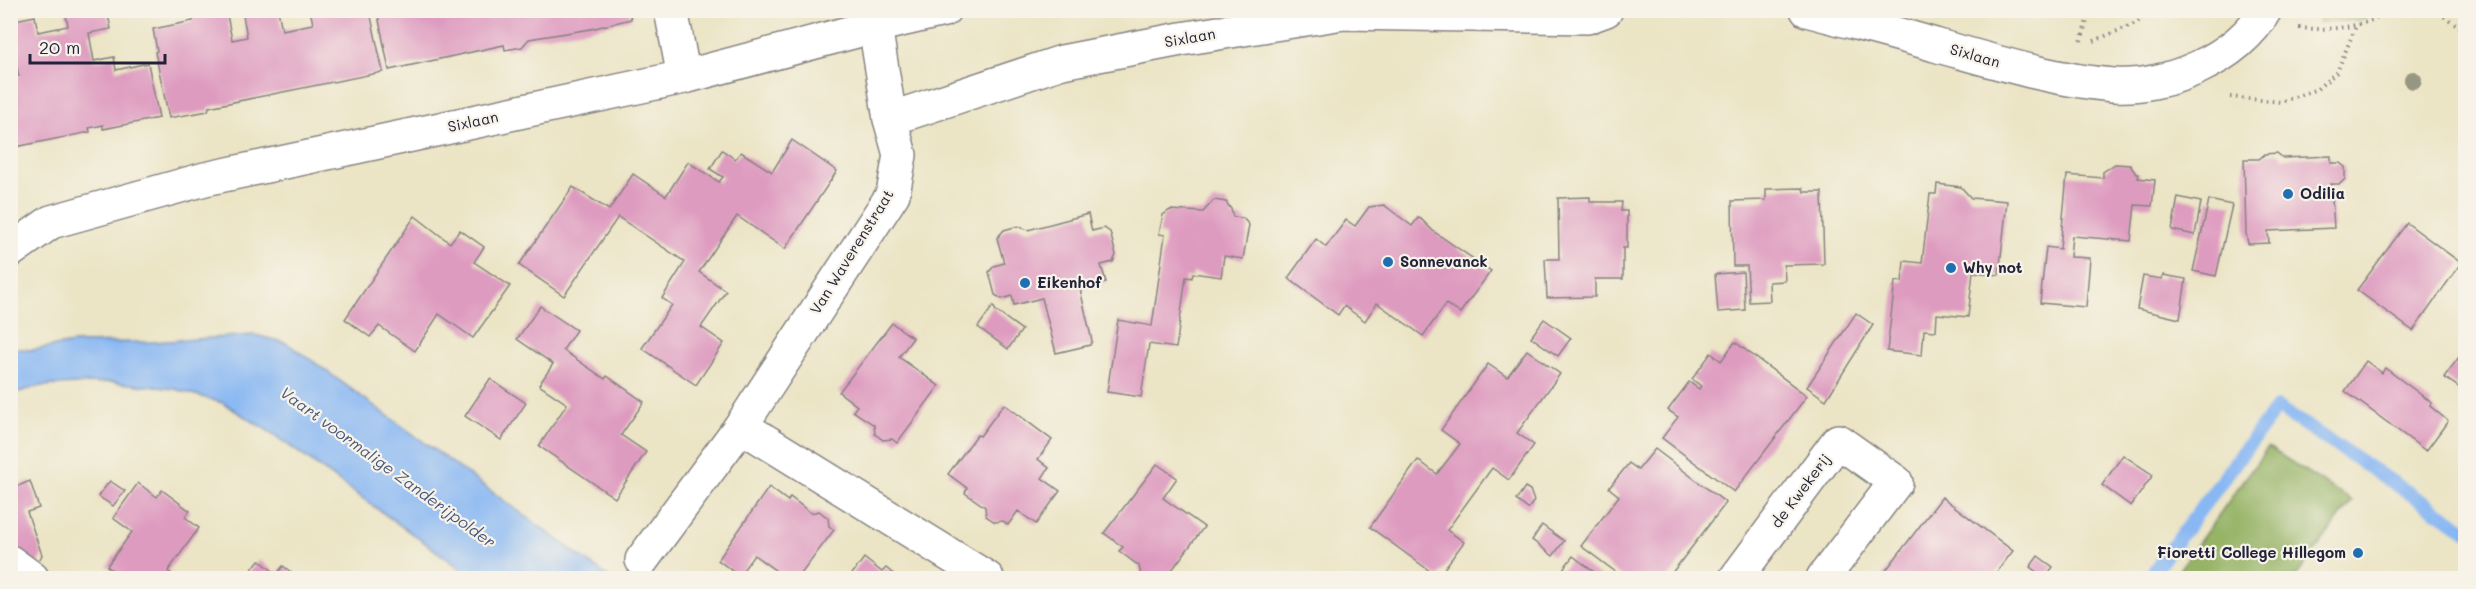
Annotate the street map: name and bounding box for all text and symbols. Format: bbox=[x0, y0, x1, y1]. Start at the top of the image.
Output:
street label: Sixlaan bbox=[1163, 23, 1217, 51]
scale bar bbox=[30, 27, 165, 65]
text: 20 m bbox=[39, 35, 80, 59]
street label: Sixlaan bbox=[1948, 38, 2003, 72]
street label: Sixlaan bbox=[446, 106, 500, 136]
place label: Odilia bbox=[2300, 183, 2345, 203]
street label: Van Waverenstraat bbox=[805, 185, 898, 318]
marker: Odilia bbox=[2281, 187, 2295, 201]
place label: Sonnevanck bbox=[1400, 251, 1488, 271]
marker: Sonnevanck bbox=[1381, 255, 1395, 269]
place label: Why not bbox=[1963, 257, 2023, 277]
marker: Why not bbox=[1944, 261, 1958, 275]
place label: Eikenhof bbox=[1037, 272, 1102, 292]
marker: Eikenhof bbox=[1018, 276, 1032, 290]
water label: Vaart voormalige Zanderijpolder bbox=[276, 381, 500, 552]
street label: de Kwekerij bbox=[1766, 449, 1835, 532]
place label: Fioretti College Hillegom bbox=[2157, 542, 2346, 562]
marker: Fioretti College Hillegom bbox=[2351, 546, 2365, 560]

